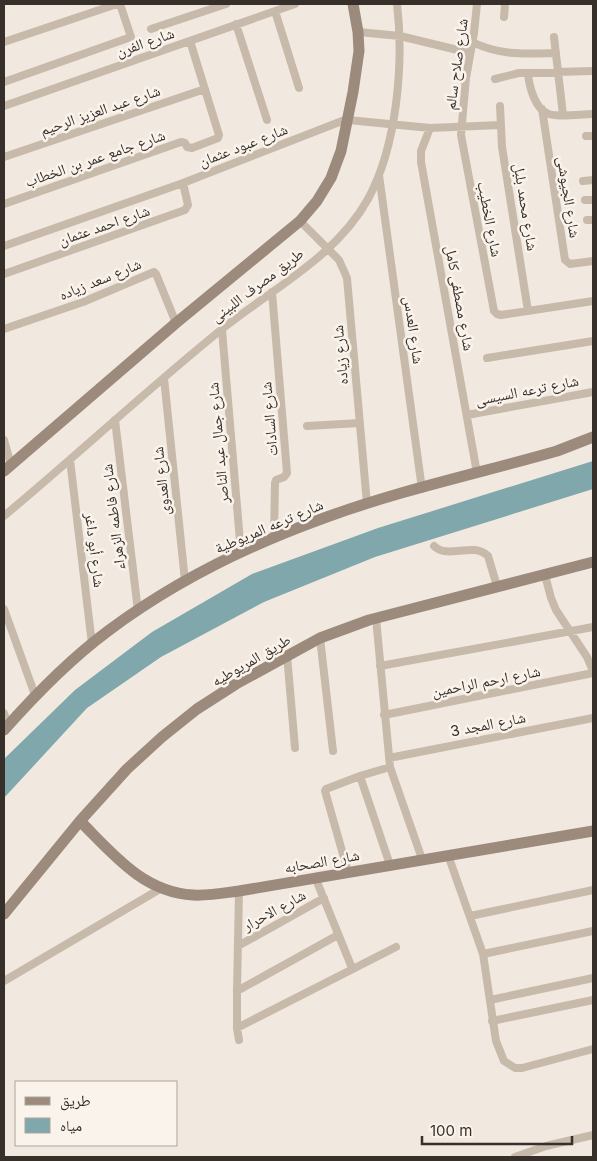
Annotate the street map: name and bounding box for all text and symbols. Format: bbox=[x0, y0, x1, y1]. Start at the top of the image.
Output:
street label: شارع صلاح سالم bbox=[440, 17, 473, 111]
street label: شارع الفرن bbox=[113, 23, 177, 62]
street label: شارع عبد العزيز الرحيم bbox=[37, 80, 163, 140]
street label: شارع عبود عثمان bbox=[196, 119, 291, 172]
street label: شارع جامع عمر بن الخطاب bbox=[22, 125, 168, 192]
street label: شارع الجيوشى bbox=[552, 155, 585, 239]
street label: شارع محمد بلبل bbox=[509, 162, 542, 252]
street label: شارع الخطيب bbox=[472, 180, 507, 259]
street label: شارع احمد عثمان bbox=[56, 200, 153, 250]
street label: طريق مصرف اللبينى bbox=[207, 244, 308, 327]
street label: شارع مصطفى كامل bbox=[440, 244, 479, 353]
street label: شارع سعد زياده bbox=[56, 254, 144, 305]
street label: شارع العدس bbox=[399, 295, 428, 365]
street label: شارع زياده bbox=[328, 324, 353, 386]
street label: شارع ترعه السيسى bbox=[474, 371, 581, 410]
street label: شارع جمال عبد الناصر bbox=[203, 381, 234, 505]
street label: شارع السادات bbox=[256, 381, 283, 457]
street label: شارع العدوى bbox=[148, 445, 175, 516]
street label: شارع فاطمه الزهراء bbox=[97, 463, 130, 571]
street label: شارع ترعه المريوطية bbox=[212, 495, 327, 558]
street label: شارع أبو داغر bbox=[80, 511, 109, 589]
street label: طريق المريوطيه bbox=[208, 630, 295, 691]
street label: شارع ارحم الراحمين bbox=[430, 661, 542, 702]
street label: شارع المجد 3 bbox=[449, 707, 528, 742]
street label: شارع الصحابه bbox=[283, 845, 361, 878]
street label: شارع الاحرار bbox=[238, 885, 309, 936]
legend bbox=[15, 1081, 178, 1146]
text: طريق bbox=[60, 1091, 91, 1111]
scale bar bbox=[422, 1114, 572, 1146]
text: مياه bbox=[60, 1116, 82, 1135]
text: 100 m bbox=[430, 1121, 472, 1140]

